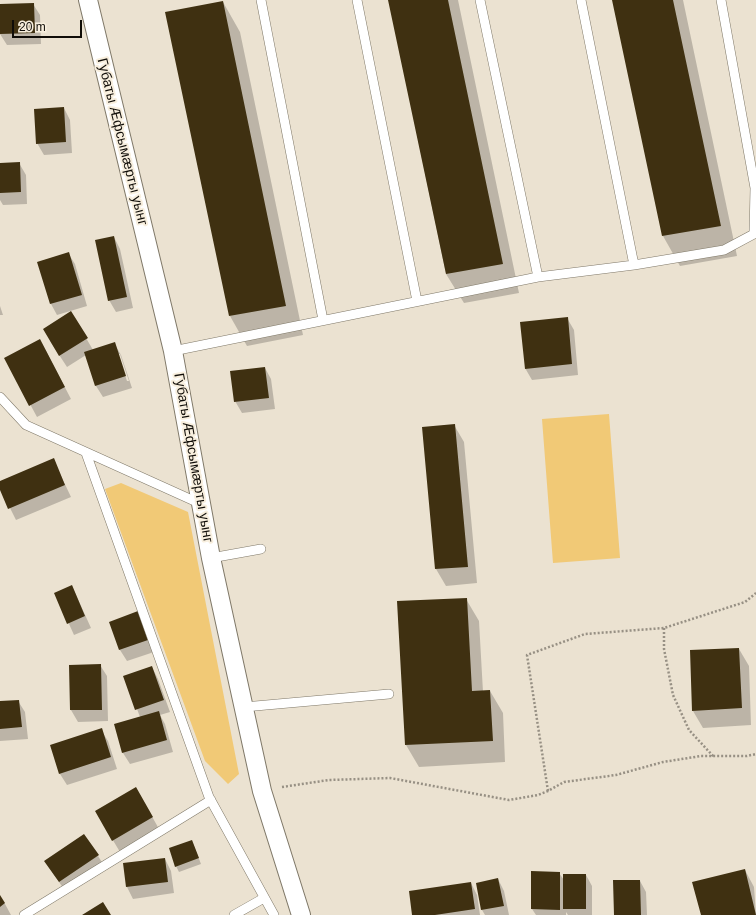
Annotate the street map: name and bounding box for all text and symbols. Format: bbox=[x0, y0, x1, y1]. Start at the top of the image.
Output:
scale bar bbox=[14, 12, 84, 38]
text: 20 m bbox=[19, 20, 46, 34]
street label: Губаты Æфсымæрты уынг bbox=[93, 57, 151, 227]
street label: Губаты Æфсымæрты уынг bbox=[170, 372, 216, 544]

